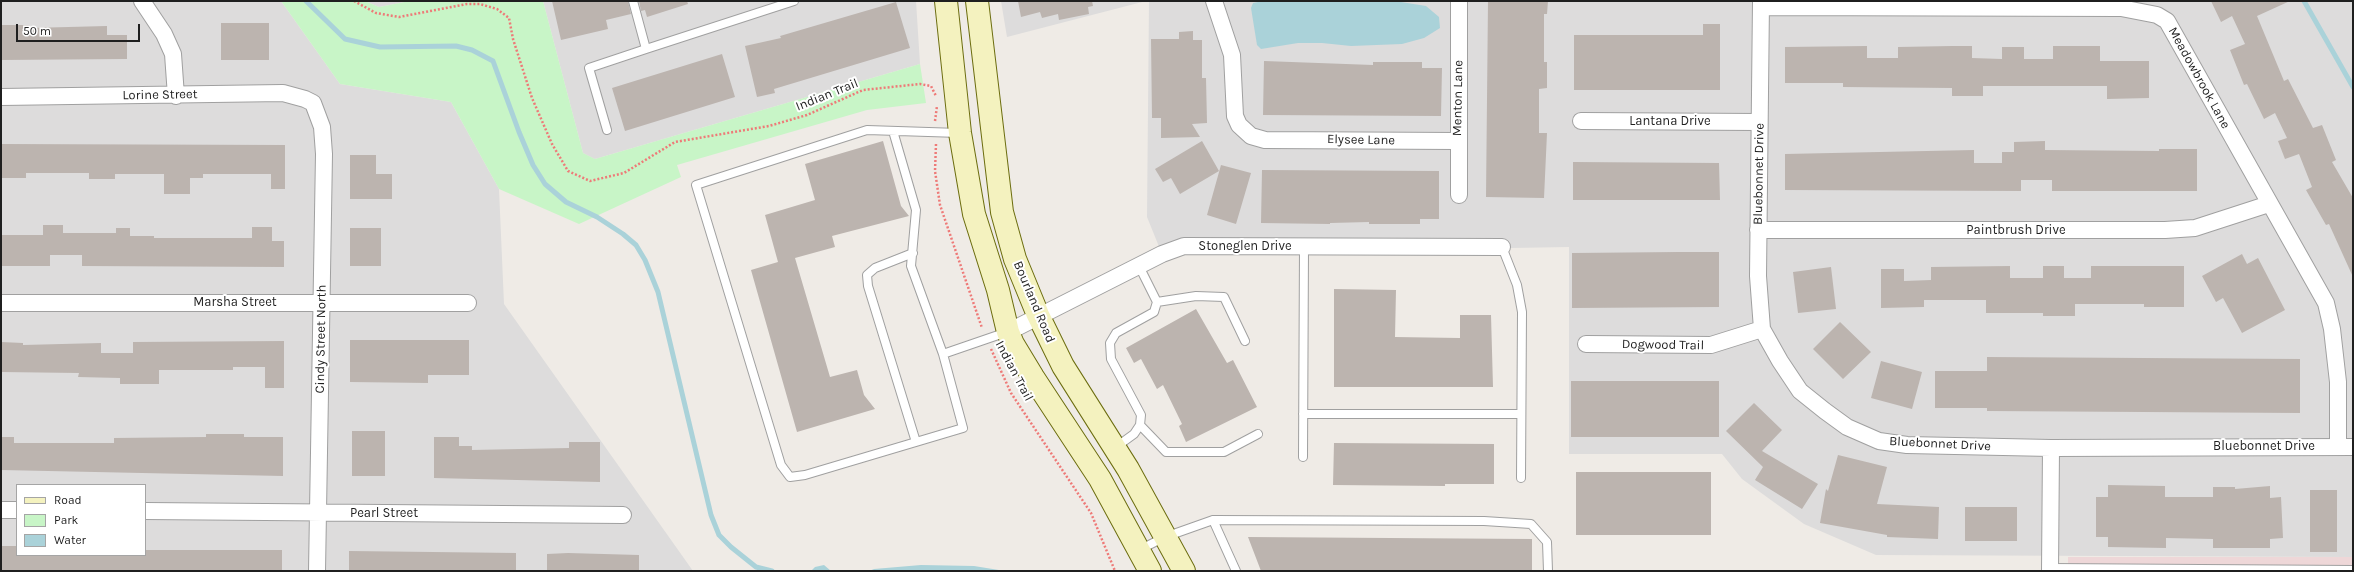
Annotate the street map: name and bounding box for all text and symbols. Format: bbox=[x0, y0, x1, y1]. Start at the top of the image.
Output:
scale bar bbox=[18, 16, 142, 42]
text: 50 m bbox=[23, 24, 51, 38]
street label: Meadowbrook Lane bbox=[2165, 24, 2233, 132]
street label: Menton Lane bbox=[1450, 60, 1466, 136]
street label: Indian Trail bbox=[793, 75, 861, 115]
street label: Lorine Street bbox=[122, 87, 198, 103]
street label: Lantana Drive bbox=[1629, 113, 1711, 129]
street label: Bluebonnet Drive bbox=[1750, 123, 1768, 225]
street label: Elysee Lane bbox=[1327, 132, 1395, 148]
street label: Paintbrush Drive bbox=[1966, 222, 2066, 238]
street label: Stoneglen Drive bbox=[1198, 238, 1292, 254]
street label: Bourland Road bbox=[1010, 259, 1058, 345]
street label: Cindy Street North bbox=[312, 285, 330, 393]
street label: Marsha Street bbox=[193, 294, 277, 310]
street label: Dogwood Trail bbox=[1622, 336, 1704, 354]
street label: Indian Trail bbox=[992, 338, 1036, 404]
street label: Bluebonnet Drive bbox=[1889, 434, 1991, 454]
street label: Bluebonnet Drive bbox=[2213, 438, 2315, 454]
legend bbox=[16, 484, 146, 556]
text: Road bbox=[54, 493, 82, 507]
street label: Pearl Street bbox=[350, 505, 418, 521]
text: Park bbox=[54, 513, 78, 527]
text: Water bbox=[54, 533, 86, 547]

